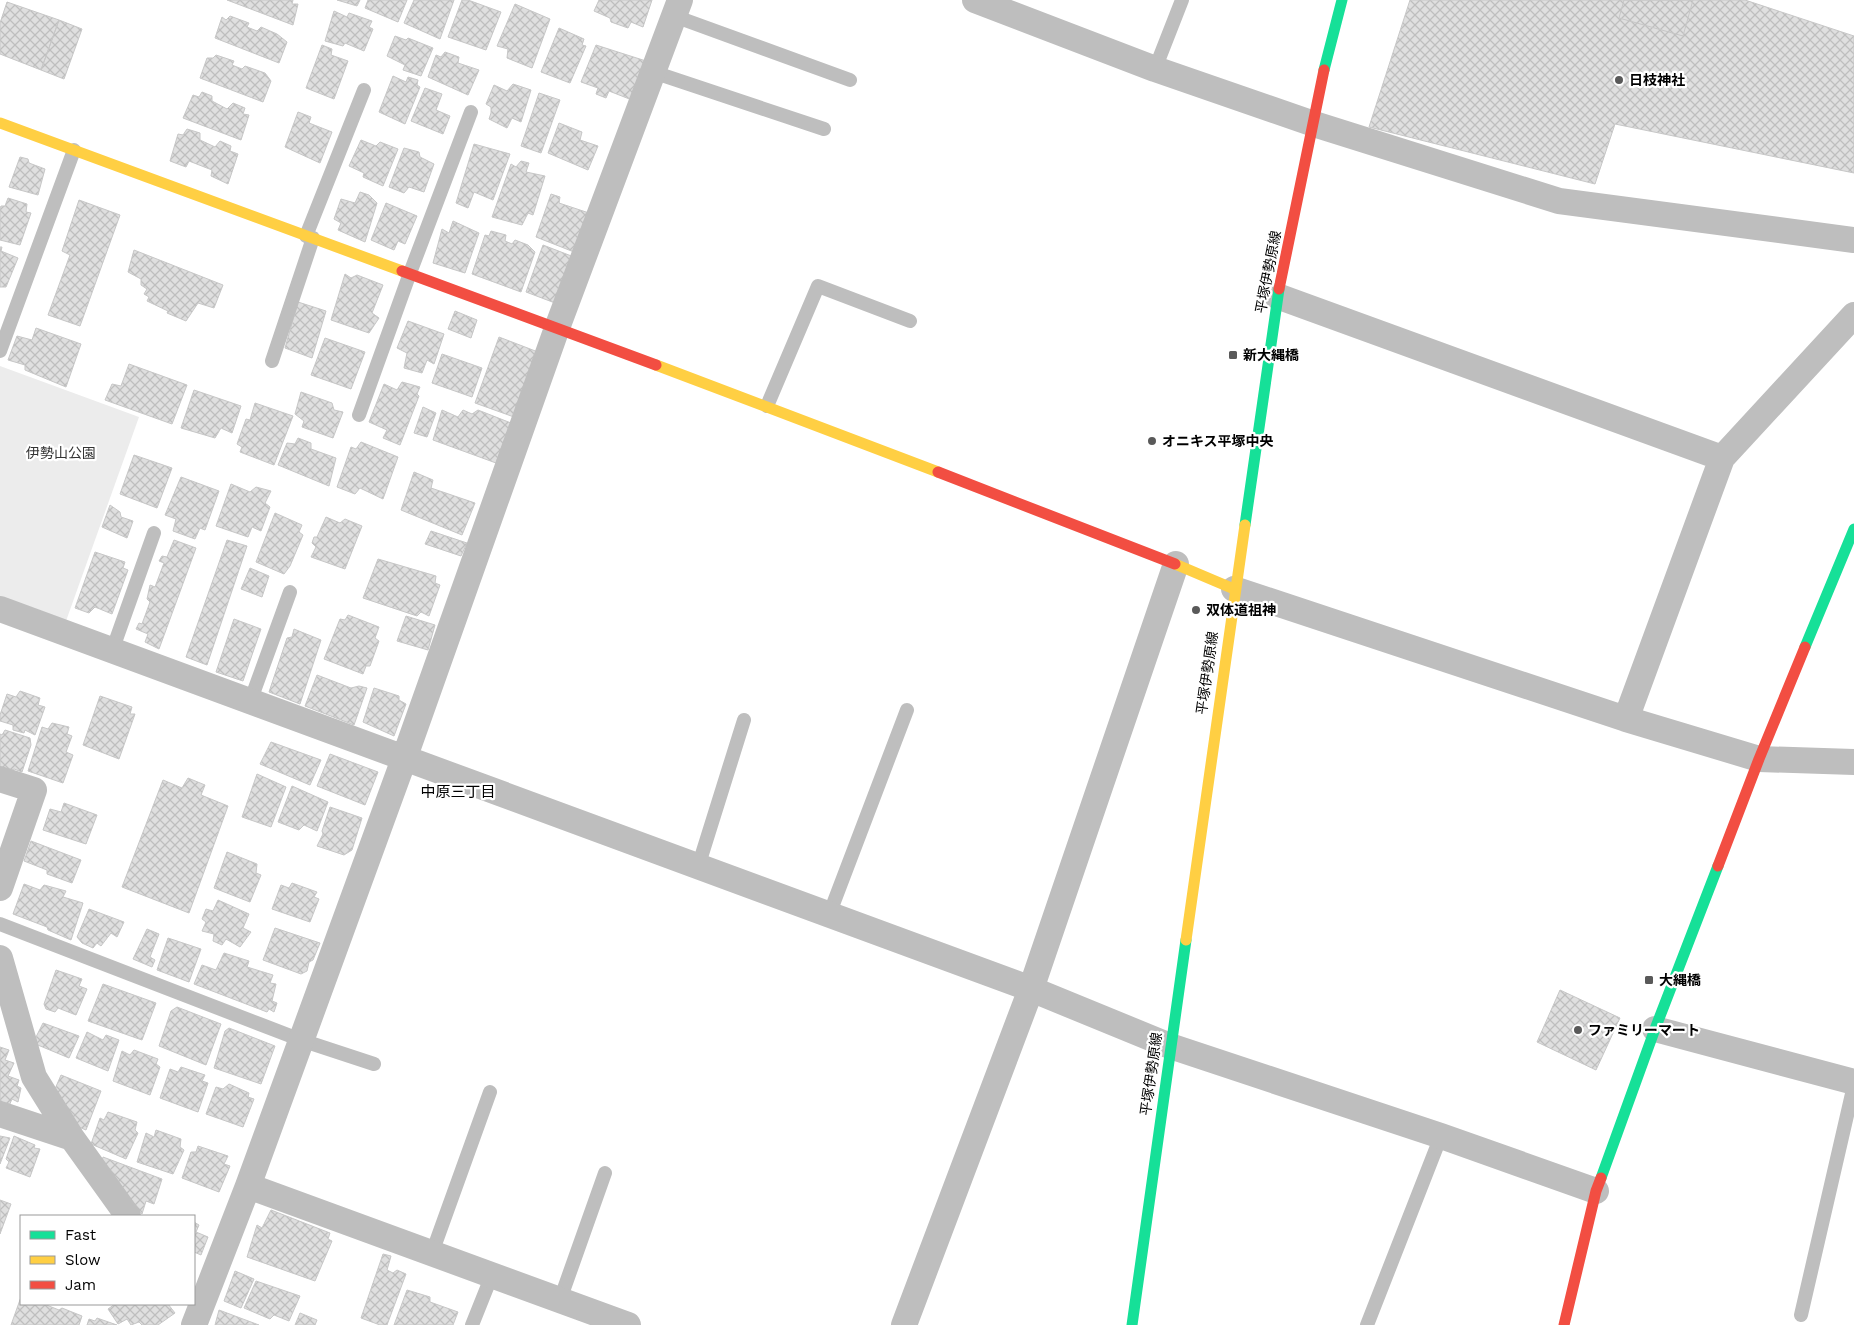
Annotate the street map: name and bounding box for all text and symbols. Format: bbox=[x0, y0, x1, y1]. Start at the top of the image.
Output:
place label: 日枝神社 bbox=[1629, 72, 1685, 88]
marker: 日枝神社 bbox=[1613, 74, 1625, 86]
street label: 平塚伊勢原線 bbox=[1252, 229, 1284, 315]
place label: 新大縄橋 bbox=[1243, 347, 1299, 363]
marker: 新大縄橋 bbox=[1227, 349, 1239, 361]
place label: オニキス平塚中央 bbox=[1162, 433, 1274, 449]
marker: オニキス平塚中央 bbox=[1146, 435, 1158, 447]
park label: 伊勢山公園 bbox=[26, 445, 96, 461]
place label: 双体道祖神 bbox=[1206, 602, 1276, 618]
marker: 双体道祖神 bbox=[1190, 604, 1202, 616]
street label: 平塚伊勢原線 bbox=[1193, 630, 1221, 716]
district label: 中原三丁目 bbox=[420, 783, 496, 801]
place label: 大縄橋 bbox=[1659, 972, 1701, 988]
marker: 大縄橋 bbox=[1643, 974, 1655, 986]
place label: ファミリーマート bbox=[1588, 1022, 1700, 1038]
marker: ファミリーマート bbox=[1572, 1024, 1584, 1036]
street label: 平塚伊勢原線 bbox=[1137, 1031, 1165, 1117]
legend bbox=[20, 1215, 195, 1305]
text: Fast bbox=[65, 1226, 97, 1244]
text: Slow bbox=[65, 1251, 101, 1269]
text: Jam bbox=[65, 1276, 96, 1294]

